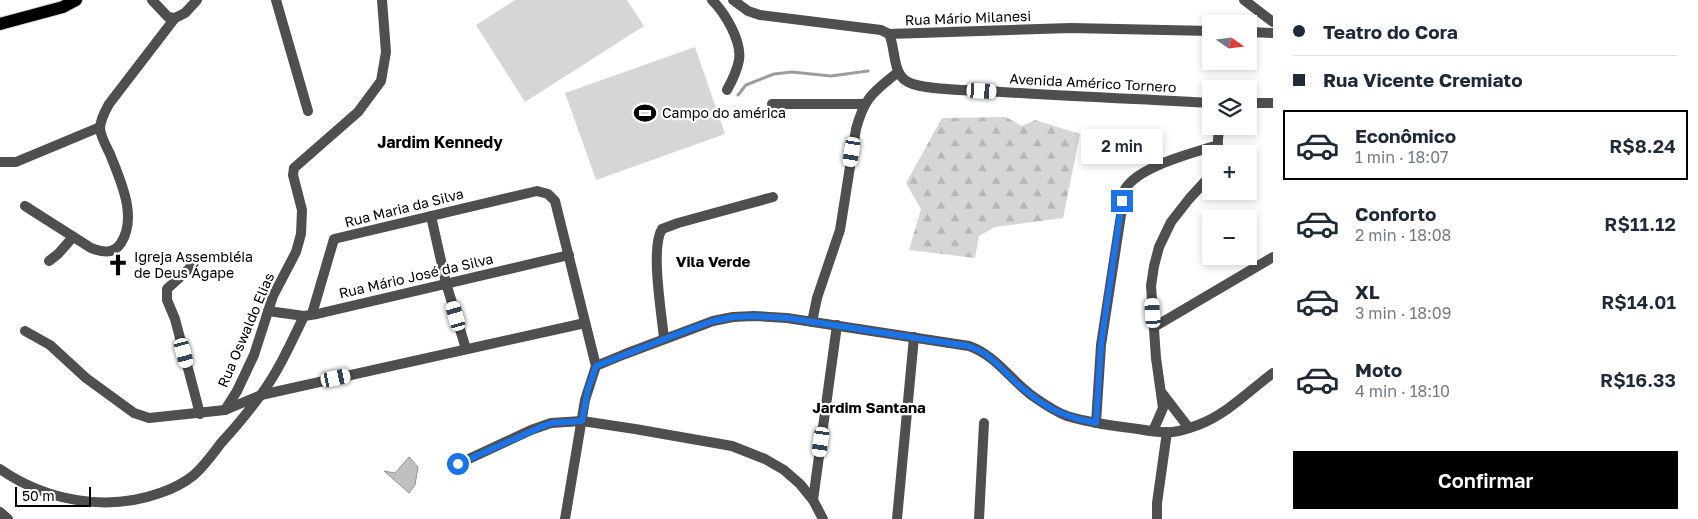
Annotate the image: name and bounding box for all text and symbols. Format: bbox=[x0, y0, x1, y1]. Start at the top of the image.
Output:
street label: Rua Mário Milanesi bbox=[905, 7, 1031, 28]
north arrow bbox=[1202, 15, 1258, 70]
map controls bbox=[1202, 15, 1257, 265]
text: Teatro do Cora bbox=[1323, 20, 1458, 43]
text: Rua Vicente Cremiato bbox=[1323, 68, 1523, 91]
street label: Avenida Américo Tornero bbox=[1009, 70, 1177, 95]
button: layers bbox=[1202, 80, 1257, 135]
car bbox=[966, 83, 997, 99]
sports icon: Campo do américa bbox=[632, 100, 658, 126]
place label: Campo do américa bbox=[662, 104, 786, 121]
icon: car bbox=[1295, 123, 1340, 168]
text: Econômico bbox=[1355, 124, 1456, 147]
callout: 2 min bbox=[1081, 128, 1163, 164]
district label: Jardim Kennedy bbox=[377, 132, 503, 152]
text: R$8.24 bbox=[1609, 134, 1676, 157]
car bbox=[842, 136, 861, 168]
text: 2 min bbox=[1101, 136, 1143, 156]
button: + bbox=[1202, 145, 1257, 200]
text: 1 min · 18:07 bbox=[1355, 147, 1449, 167]
street label: Rua Maria da Silva bbox=[343, 185, 465, 231]
route end bbox=[1111, 190, 1133, 212]
icon: car bbox=[1295, 201, 1340, 246]
text: Conforto bbox=[1355, 202, 1436, 225]
button: − bbox=[1202, 210, 1257, 265]
text: R$11.12 bbox=[1604, 212, 1676, 235]
text: 2 min · 18:08 bbox=[1355, 225, 1451, 245]
place label: Igreja Assembléia de Deus Ágape bbox=[134, 248, 253, 281]
street label: Rua Mário José da Silva bbox=[337, 249, 495, 302]
church icon: Igreja Assembléia de Deus Ágape bbox=[105, 252, 131, 278]
district label: Vila Verde bbox=[676, 252, 750, 270]
street label: Rua Oswaldo Elias bbox=[214, 270, 277, 390]
icon: car bbox=[1295, 279, 1340, 324]
text: XL bbox=[1355, 280, 1380, 303]
text: R$14.01 bbox=[1601, 290, 1676, 313]
car bbox=[1144, 298, 1161, 328]
car bbox=[444, 300, 467, 332]
text: 3 min · 18:09 bbox=[1355, 303, 1451, 323]
car bbox=[172, 337, 195, 369]
icon: car bbox=[1295, 357, 1340, 402]
text: Moto bbox=[1355, 358, 1402, 381]
car bbox=[319, 368, 352, 388]
text: R$16.33 bbox=[1600, 368, 1676, 391]
text: 4 min · 18:10 bbox=[1355, 381, 1450, 401]
district label: Jardim Santana bbox=[812, 398, 926, 416]
car bbox=[811, 426, 830, 458]
button: Confirmar bbox=[1293, 451, 1678, 509]
route start bbox=[447, 453, 469, 475]
scale bar bbox=[15, 484, 91, 507]
text: 50 m bbox=[22, 487, 55, 504]

